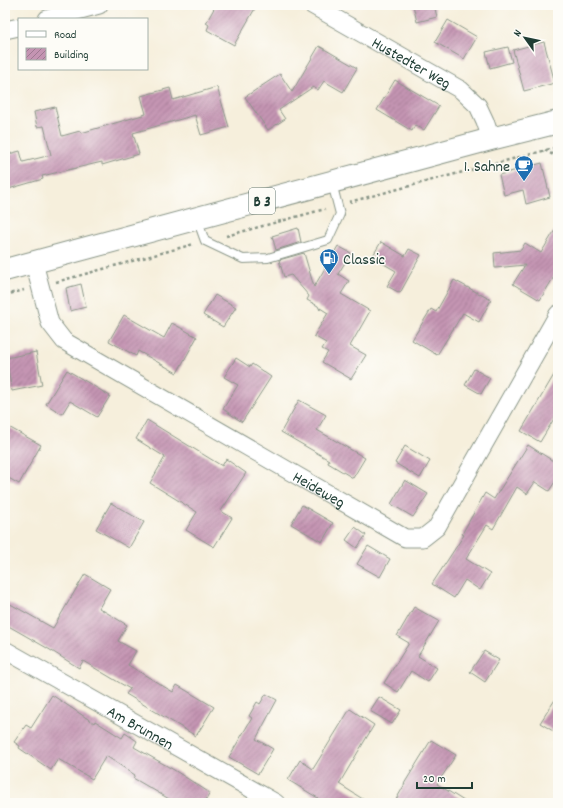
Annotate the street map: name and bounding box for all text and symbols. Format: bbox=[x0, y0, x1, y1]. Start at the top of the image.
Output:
legend bbox=[18, 18, 148, 70]
north arrow bbox=[505, 18, 545, 58]
text: Road bbox=[54, 27, 76, 44]
text: N bbox=[510, 27, 527, 40]
street label: Hustedter Weg bbox=[367, 32, 455, 96]
text: Building bbox=[54, 47, 89, 64]
cafe icon: 1. Sahne bbox=[513, 154, 535, 182]
place label: 1. Sahne bbox=[464, 156, 510, 179]
road number: B 3 bbox=[249, 188, 275, 214]
fuel station icon: Classic bbox=[318, 247, 340, 275]
place label: Classic bbox=[343, 249, 385, 272]
street label: Heideweg bbox=[288, 467, 349, 515]
street label: Am Brunnen bbox=[102, 701, 177, 757]
scale bar bbox=[417, 764, 472, 790]
text: 20 m bbox=[423, 771, 446, 788]

